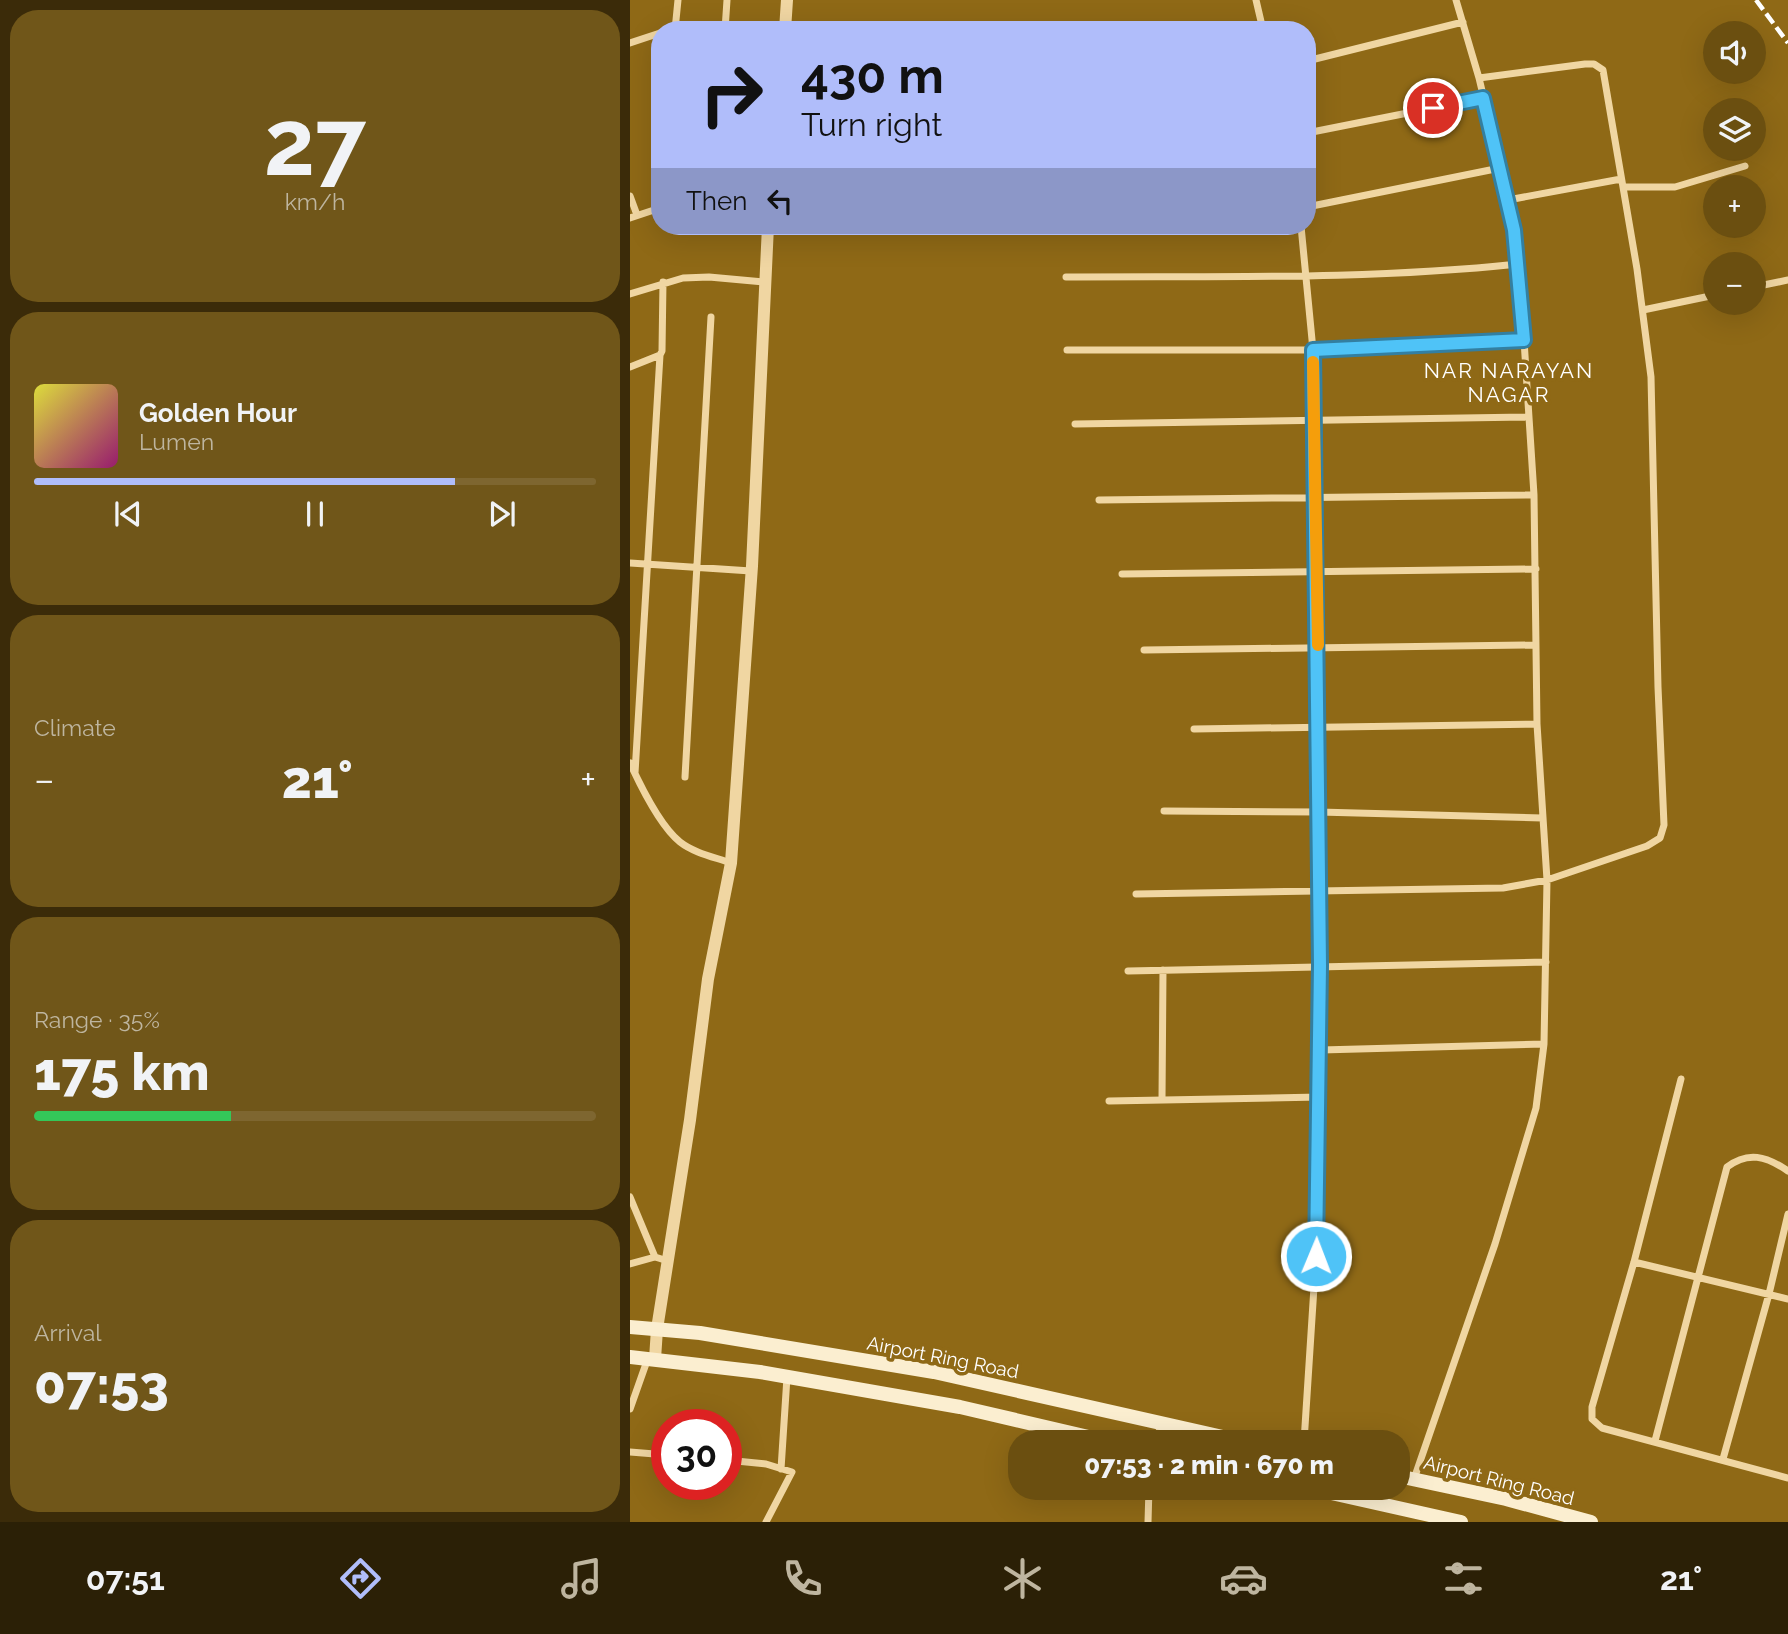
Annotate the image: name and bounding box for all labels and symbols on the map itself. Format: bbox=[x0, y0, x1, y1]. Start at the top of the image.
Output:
pin bbox=[1403, 78, 1463, 138]
district label: NAR NARAYAN NAGAR bbox=[1424, 358, 1594, 407]
position arrow bbox=[1279, 1219, 1353, 1293]
street label: Airport Ring Road bbox=[865, 1331, 1021, 1383]
speed limit sign: 30 bbox=[651, 1409, 742, 1500]
street label: Airport Ring Road bbox=[1421, 1451, 1577, 1509]

